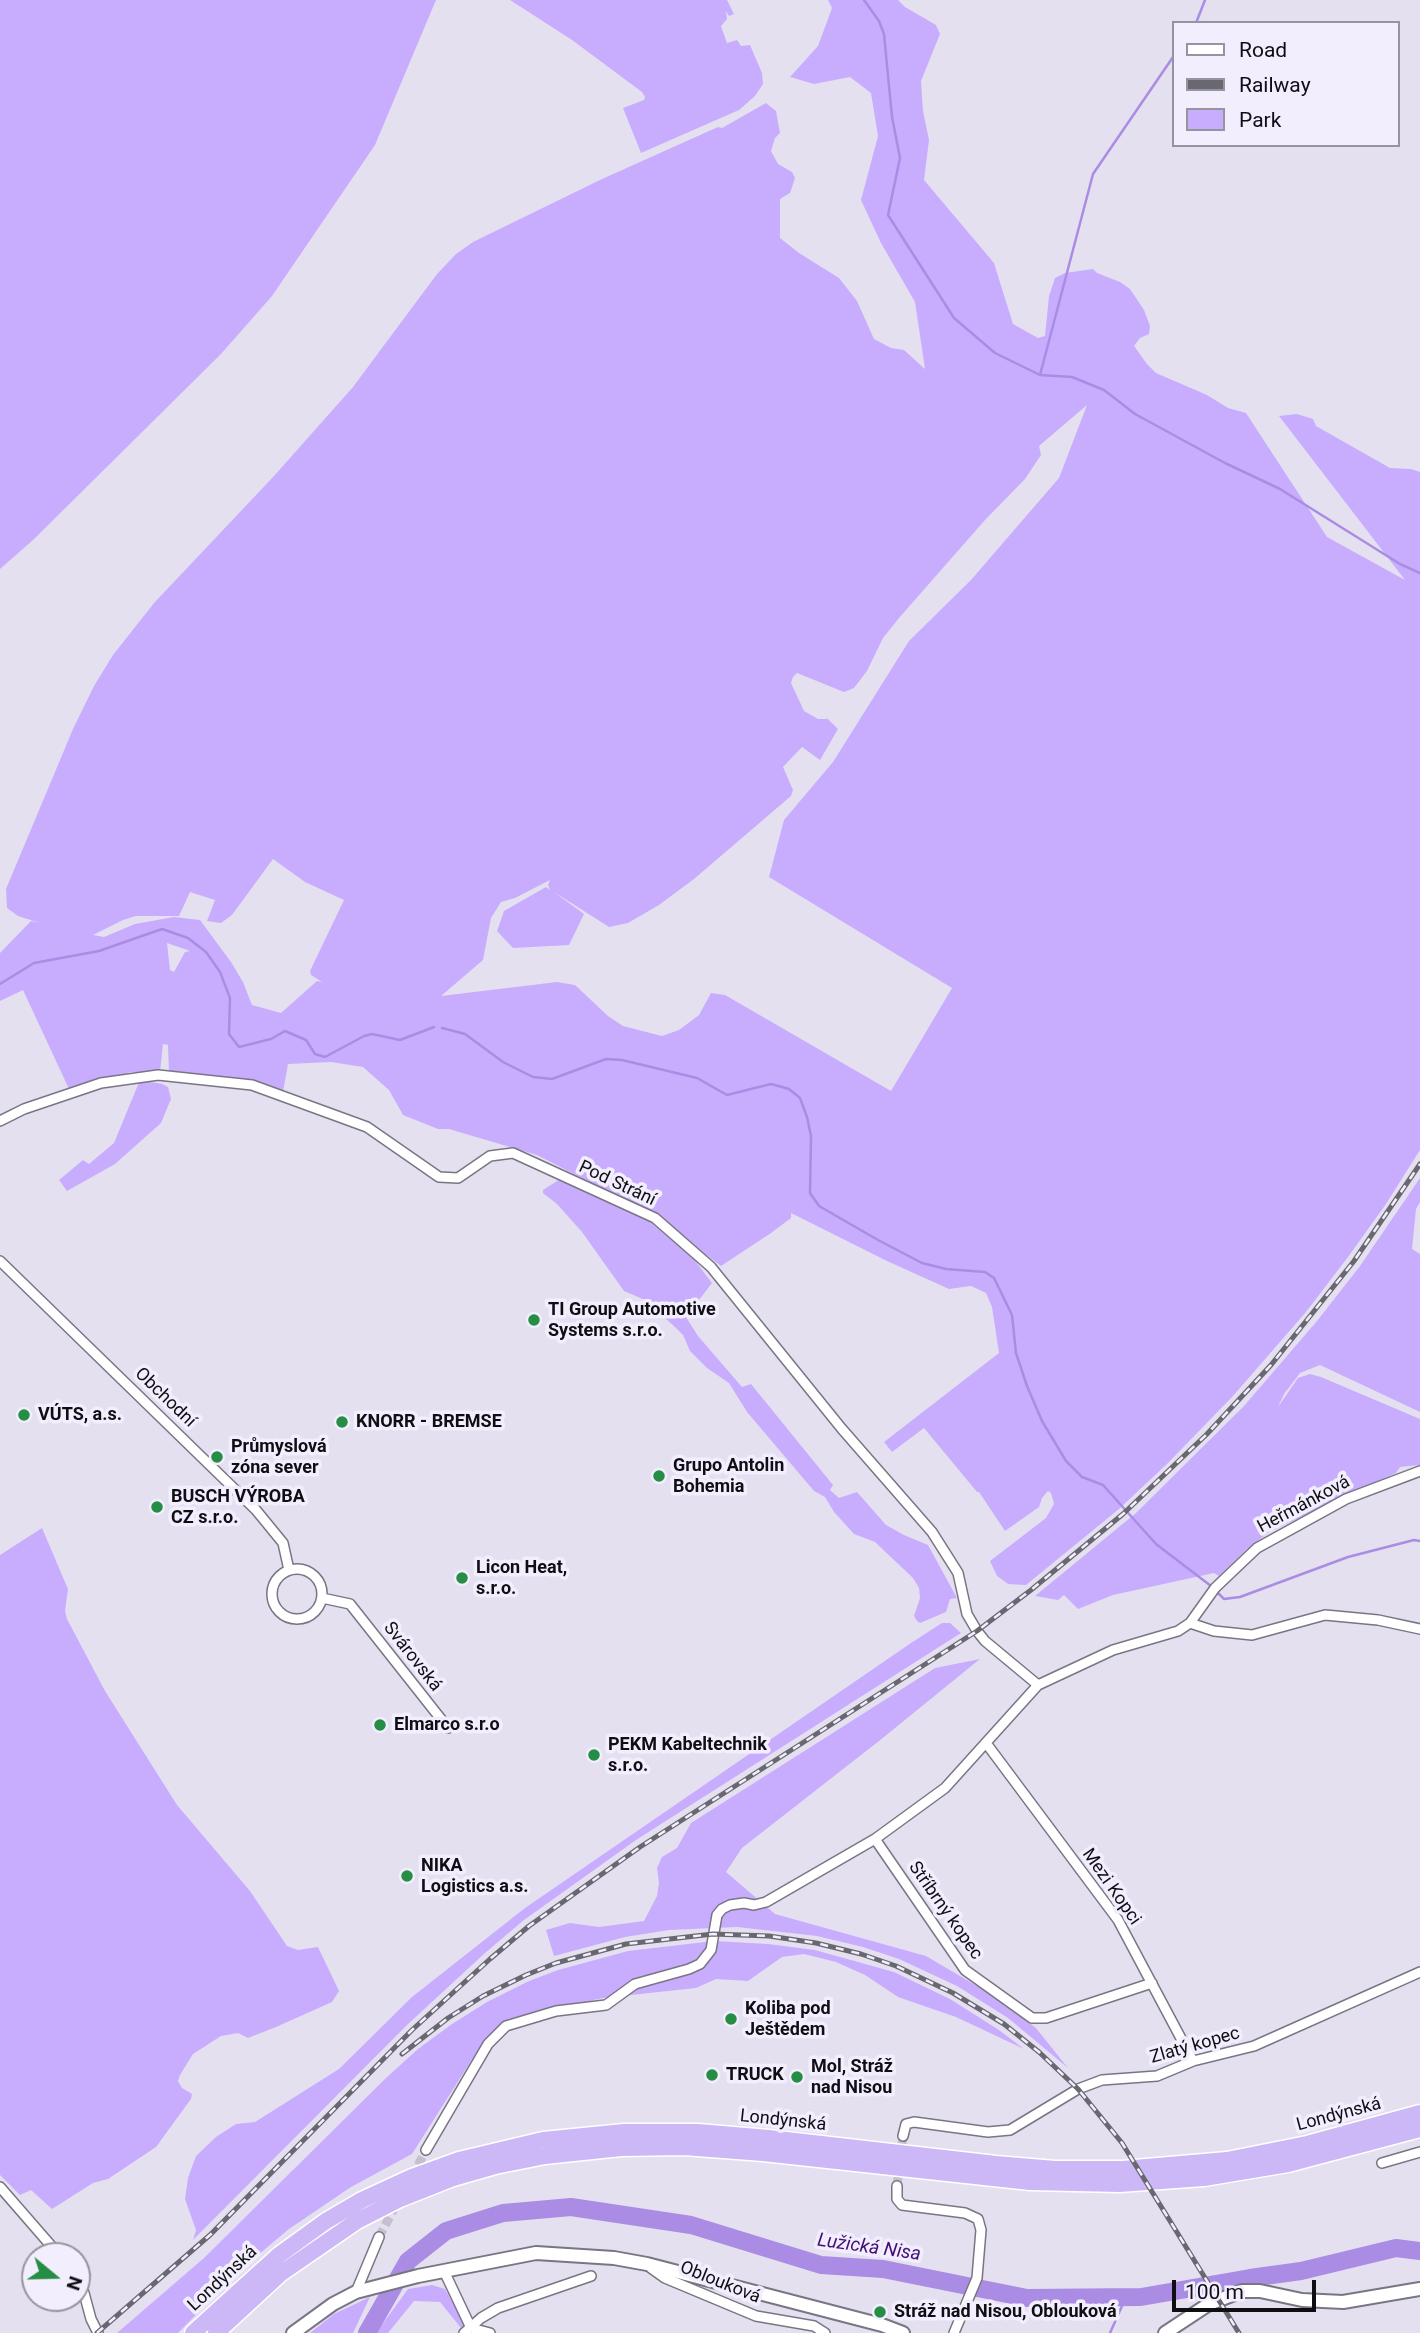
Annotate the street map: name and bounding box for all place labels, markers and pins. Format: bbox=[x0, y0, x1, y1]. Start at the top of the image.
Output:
place label: TI Group Automotive Systems s.r.o. bbox=[548, 1299, 716, 1342]
marker: TI Group Automotive Systems s.r.o. bbox=[526, 1312, 542, 1328]
place label: VÚTS, a.s. bbox=[38, 1404, 122, 1426]
marker: VÚTS, a.s. bbox=[16, 1407, 32, 1423]
place label: KNORR - BREMSE bbox=[356, 1411, 502, 1433]
marker: KNORR - BREMSE bbox=[334, 1414, 350, 1430]
place label: Průmyslová zóna sever bbox=[231, 1436, 327, 1478]
marker: Průmyslová zóna sever bbox=[209, 1449, 225, 1465]
place label: Grupo Antolin Bohemia bbox=[673, 1455, 784, 1498]
marker: Grupo Antolin Bohemia bbox=[651, 1468, 667, 1484]
place label: BUSCH VÝROBA CZ s.r.o. bbox=[171, 1486, 305, 1528]
marker: BUSCH VÝROBA CZ s.r.o. bbox=[149, 1499, 165, 1515]
place label: Licon Heat, s.r.o. bbox=[476, 1557, 567, 1600]
marker: Licon Heat, s.r.o. bbox=[454, 1570, 470, 1586]
place label: Elmarco s.r.o bbox=[394, 1714, 500, 1736]
marker: Elmarco s.r.o bbox=[372, 1717, 388, 1733]
place label: PEKM Kabeltechnik s.r.o. bbox=[608, 1734, 767, 1776]
marker: PEKM Kabeltechnik s.r.o. bbox=[586, 1747, 602, 1763]
place label: NIKA Logistics a.s. bbox=[421, 1855, 528, 1898]
marker: NIKA Logistics a.s. bbox=[399, 1868, 415, 1884]
place label: Koliba pod Ještědem bbox=[745, 1998, 831, 2040]
marker: Koliba pod Ještědem bbox=[723, 2011, 739, 2027]
place label: Mol, Stráž nad Nisou bbox=[811, 2056, 893, 2098]
place label: TRUCK bbox=[726, 2064, 784, 2086]
marker: TRUCK bbox=[704, 2067, 720, 2083]
marker: Mol, Stráž nad Nisou bbox=[789, 2069, 805, 2085]
place label: Stráž nad Nisou, Oblouková bbox=[894, 2301, 1117, 2323]
marker: Stráž nad Nisou, Oblouková bbox=[872, 2304, 888, 2320]

